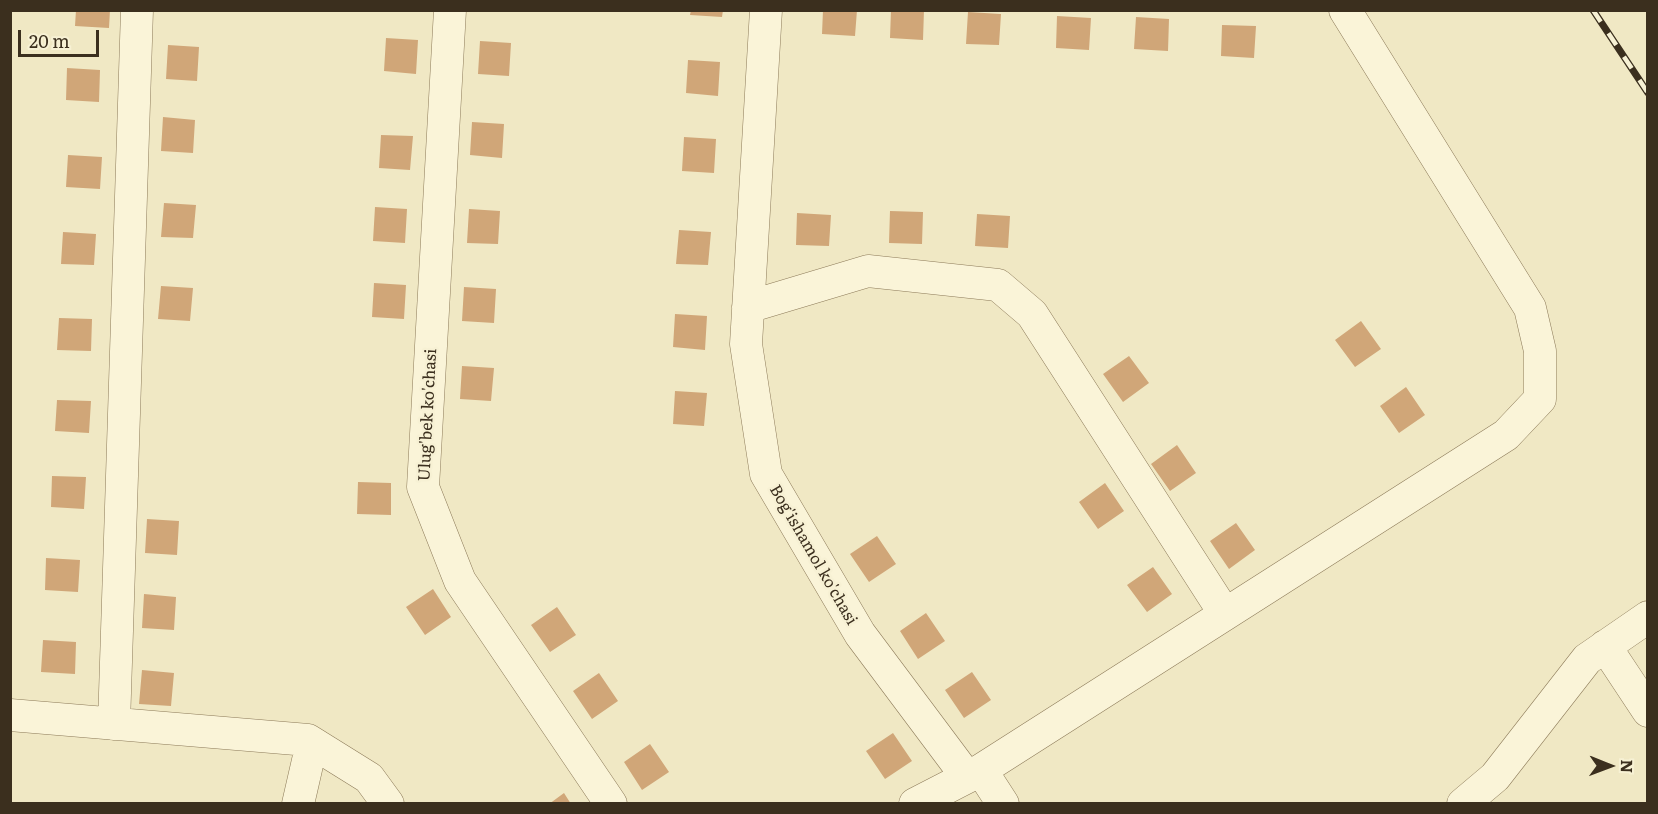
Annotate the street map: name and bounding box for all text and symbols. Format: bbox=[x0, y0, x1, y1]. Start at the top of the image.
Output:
scale bar bbox=[21, 18, 102, 56]
text: 20 m bbox=[29, 27, 70, 54]
street label: Ulug'bek ko'chasi bbox=[415, 348, 441, 482]
street label: Bog'ishamol ko'chasi bbox=[765, 482, 861, 628]
north arrow bbox=[1580, 736, 1640, 796]
text: N bbox=[1616, 759, 1640, 773]

